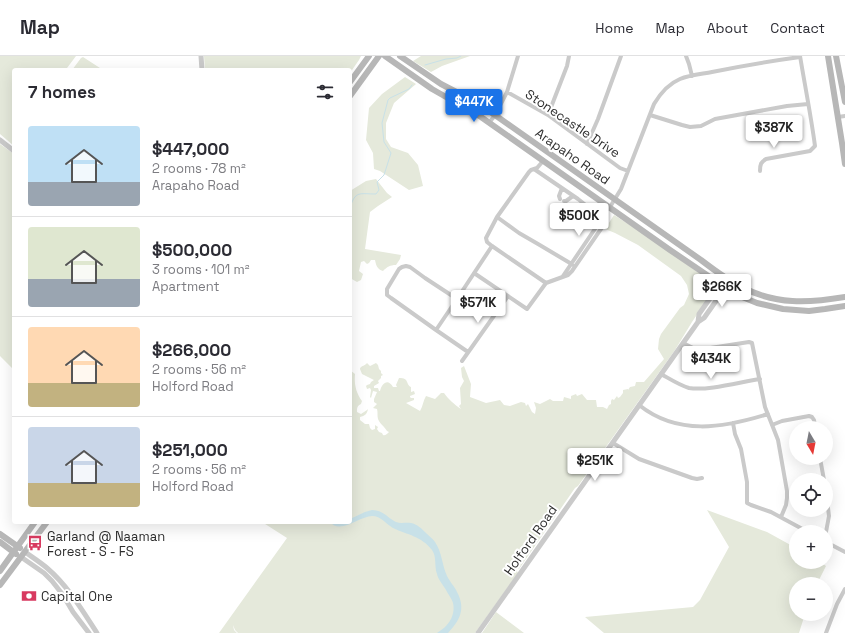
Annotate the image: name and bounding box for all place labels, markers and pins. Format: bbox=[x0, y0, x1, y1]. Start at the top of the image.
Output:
pin: $447K bbox=[446, 89, 502, 123]
pin: $387K bbox=[746, 115, 802, 149]
pin: $500K bbox=[551, 203, 607, 237]
pin: $266K bbox=[694, 274, 750, 308]
pin: $571K bbox=[450, 290, 506, 324]
pin: $434K bbox=[683, 346, 739, 380]
pin: $251K bbox=[567, 448, 623, 482]
place label: Garland @ Naaman Forest - S - FS bbox=[47, 528, 165, 560]
bus stop icon: Garland @ Naaman Forest - S - FS bbox=[26, 534, 44, 552]
bank icon: Capital One bbox=[20, 587, 38, 605]
place label: Capital One bbox=[41, 588, 113, 605]

